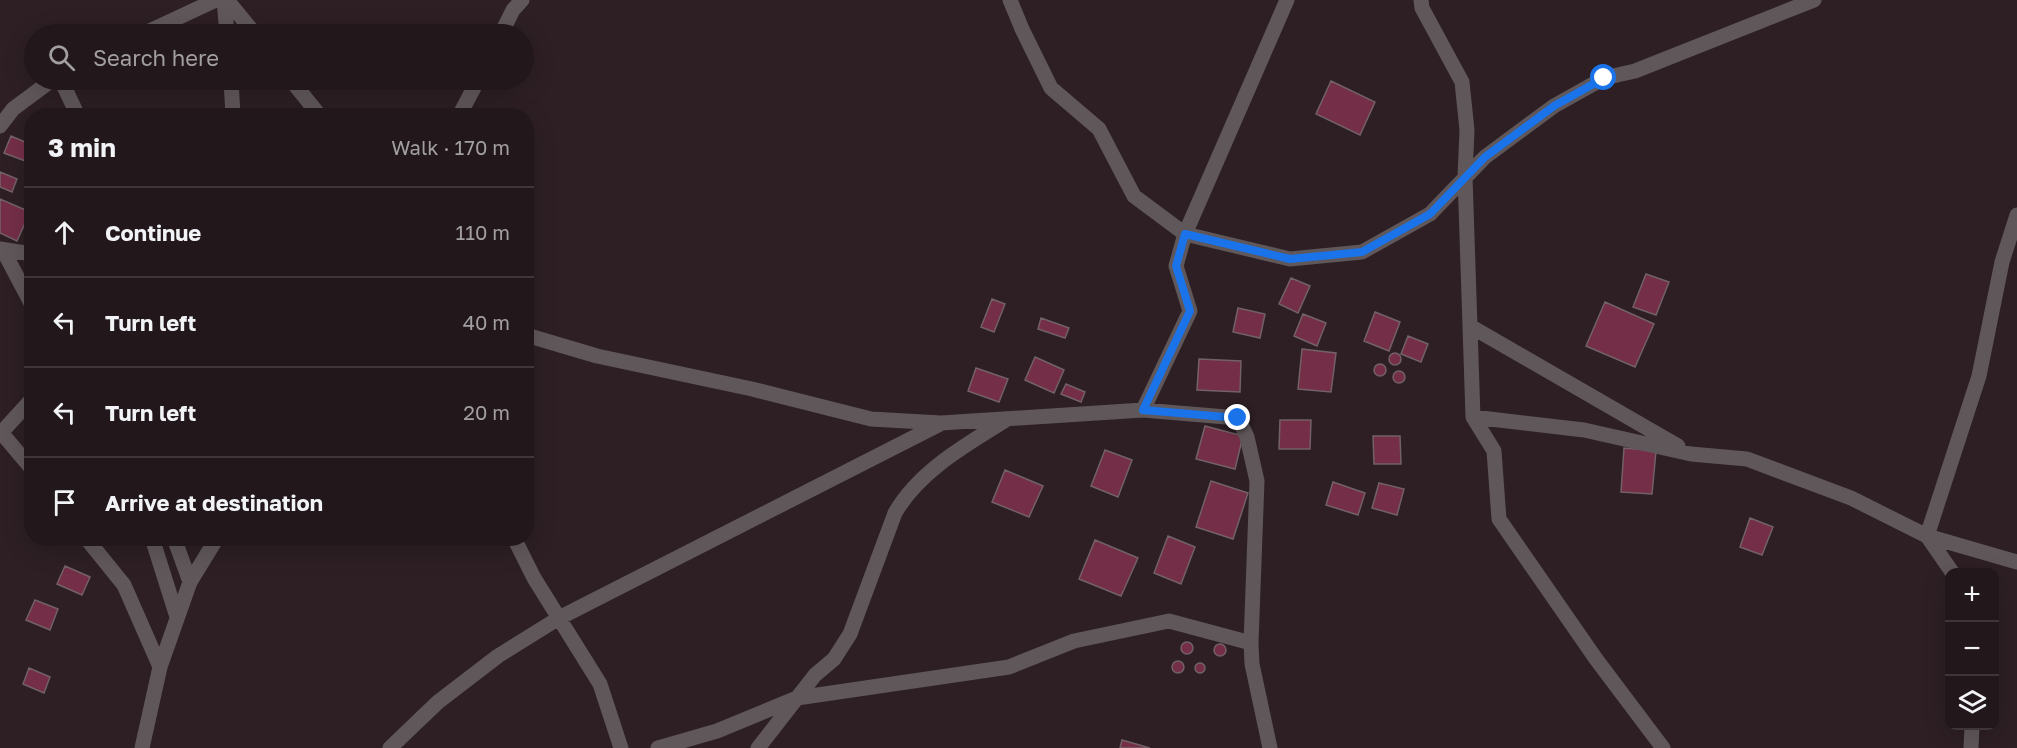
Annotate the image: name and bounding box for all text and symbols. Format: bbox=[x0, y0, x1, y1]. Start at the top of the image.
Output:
search box bbox=[24, 24, 534, 90]
icon: search bbox=[45, 41, 78, 74]
text: Search here bbox=[93, 44, 219, 71]
route start bbox=[1590, 64, 1616, 90]
text: 3 min bbox=[48, 132, 116, 163]
text: Walk · 170 m bbox=[391, 135, 510, 159]
icon: ahead bbox=[48, 216, 81, 249]
text: Continue bbox=[105, 219, 201, 246]
text: 110 m bbox=[456, 220, 510, 244]
icon: left bbox=[48, 306, 81, 339]
text: Turn left bbox=[105, 309, 196, 336]
text: 40 m bbox=[463, 310, 510, 334]
icon: left bbox=[48, 396, 81, 429]
text: Turn left bbox=[105, 399, 196, 426]
text: 20 m bbox=[463, 400, 510, 424]
route end bbox=[1224, 404, 1250, 430]
icon: arrive bbox=[48, 486, 81, 519]
text: Arrive at destination bbox=[105, 489, 323, 516]
map controls bbox=[1945, 568, 1999, 730]
button: + bbox=[1945, 568, 1999, 622]
button: − bbox=[1945, 622, 1999, 676]
button: layers bbox=[1945, 676, 1999, 730]

